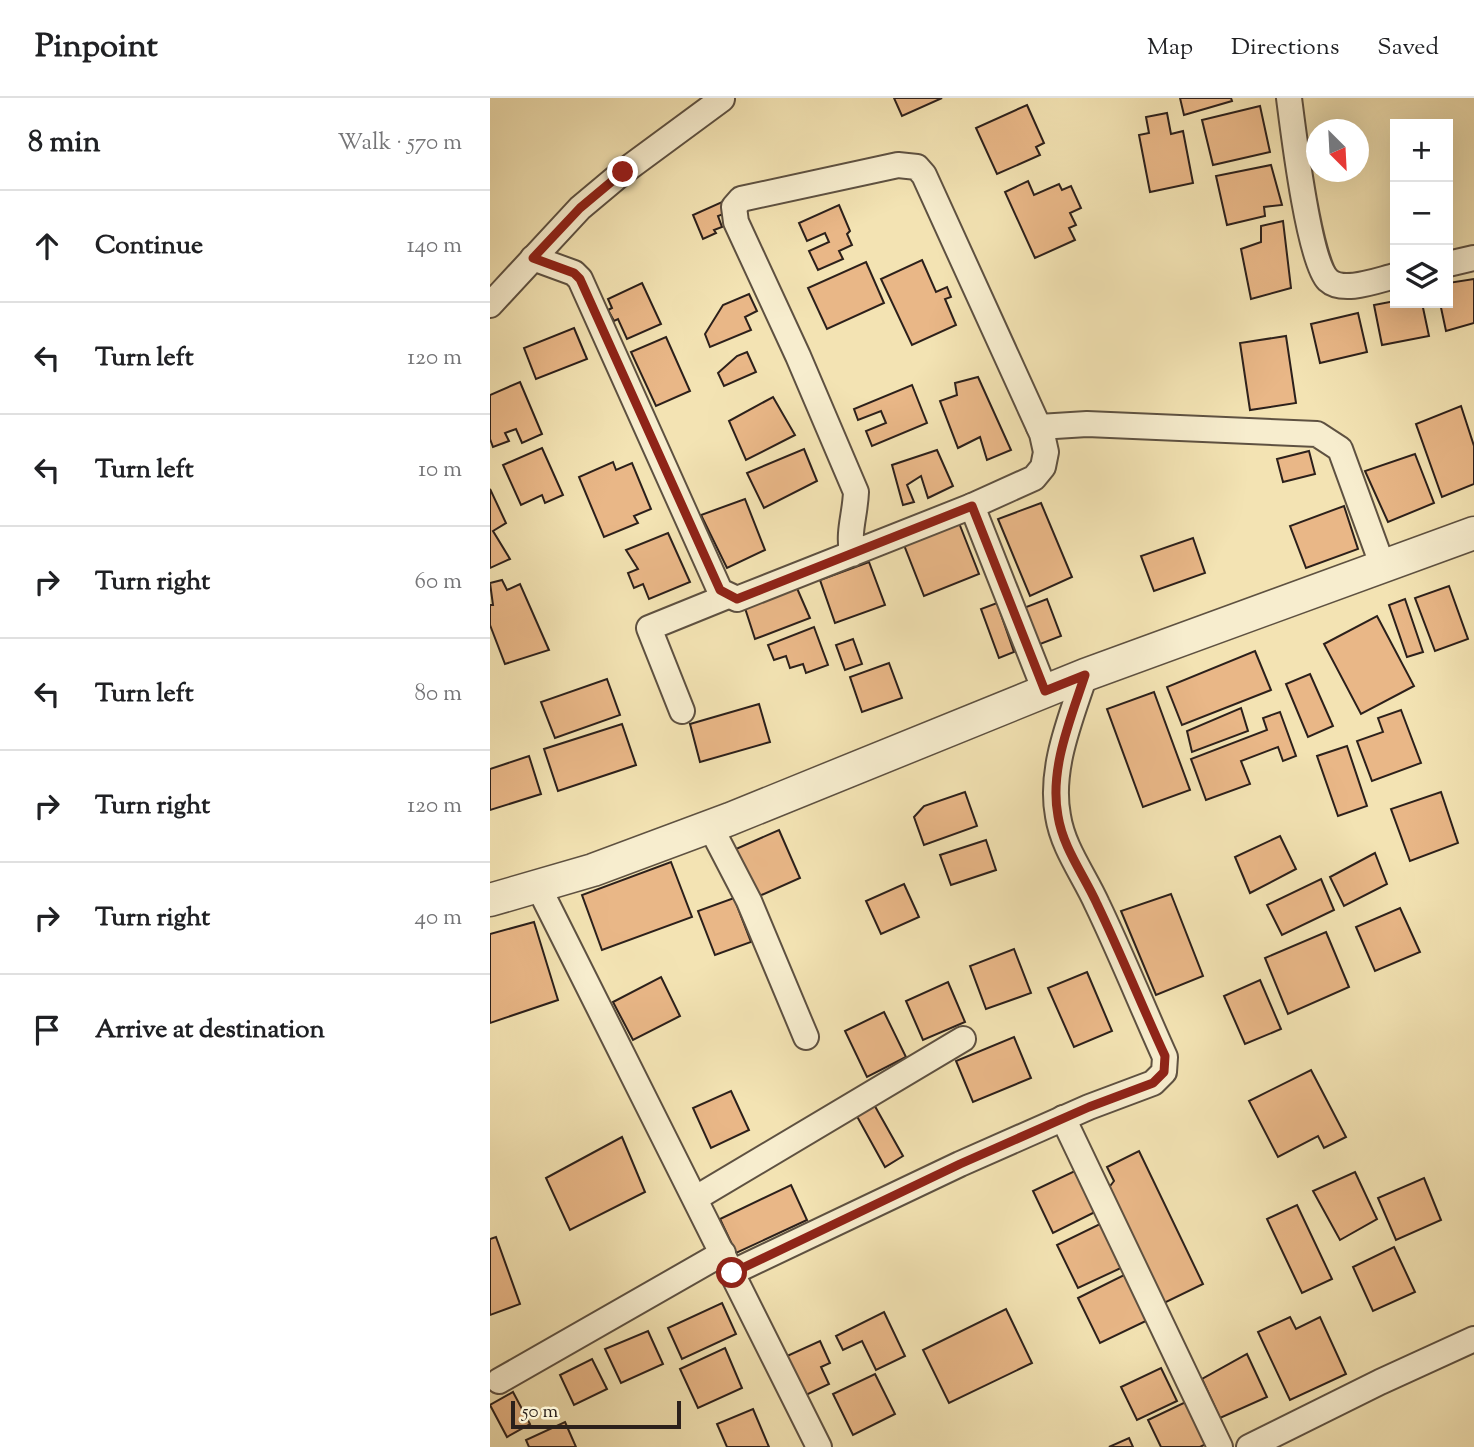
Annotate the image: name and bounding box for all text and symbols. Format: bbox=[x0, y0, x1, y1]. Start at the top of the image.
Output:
text: Pinpoint bbox=[35, 24, 158, 72]
text: Map bbox=[1147, 31, 1193, 65]
text: Directions bbox=[1231, 31, 1339, 65]
text: Saved bbox=[1377, 31, 1439, 65]
north arrow bbox=[1306, 119, 1369, 182]
map controls bbox=[1390, 119, 1453, 308]
button: + bbox=[1390, 119, 1453, 182]
text: 8 min bbox=[28, 122, 100, 165]
text: Walk · 570 m bbox=[337, 127, 462, 160]
route end bbox=[607, 156, 638, 187]
button: − bbox=[1390, 182, 1453, 245]
icon: ahead bbox=[28, 227, 66, 265]
text: Continue bbox=[95, 228, 203, 265]
text: 140 m bbox=[407, 230, 462, 263]
button: layers bbox=[1390, 245, 1453, 308]
icon: left bbox=[28, 339, 66, 377]
text: Turn left bbox=[95, 340, 194, 377]
text: 120 m bbox=[407, 342, 462, 375]
icon: left bbox=[28, 451, 66, 489]
text: Turn left bbox=[95, 452, 194, 489]
text: 10 m bbox=[418, 454, 462, 487]
icon: right bbox=[28, 563, 66, 601]
text: Turn right bbox=[95, 564, 210, 601]
text: 60 m bbox=[414, 566, 462, 599]
icon: left bbox=[28, 675, 66, 713]
text: Turn left bbox=[95, 676, 194, 713]
text: 80 m bbox=[414, 678, 462, 711]
icon: right bbox=[28, 787, 66, 825]
text: Turn right bbox=[95, 788, 210, 825]
text: 120 m bbox=[407, 790, 462, 823]
icon: right bbox=[28, 899, 66, 937]
text: Turn right bbox=[95, 900, 210, 937]
text: 40 m bbox=[415, 902, 462, 935]
icon: arrive bbox=[28, 1011, 66, 1049]
text: Arrive at destination bbox=[95, 1012, 325, 1049]
route start bbox=[716, 1257, 747, 1288]
scale bar bbox=[511, 1398, 681, 1430]
text: 50 m bbox=[522, 1399, 558, 1426]

